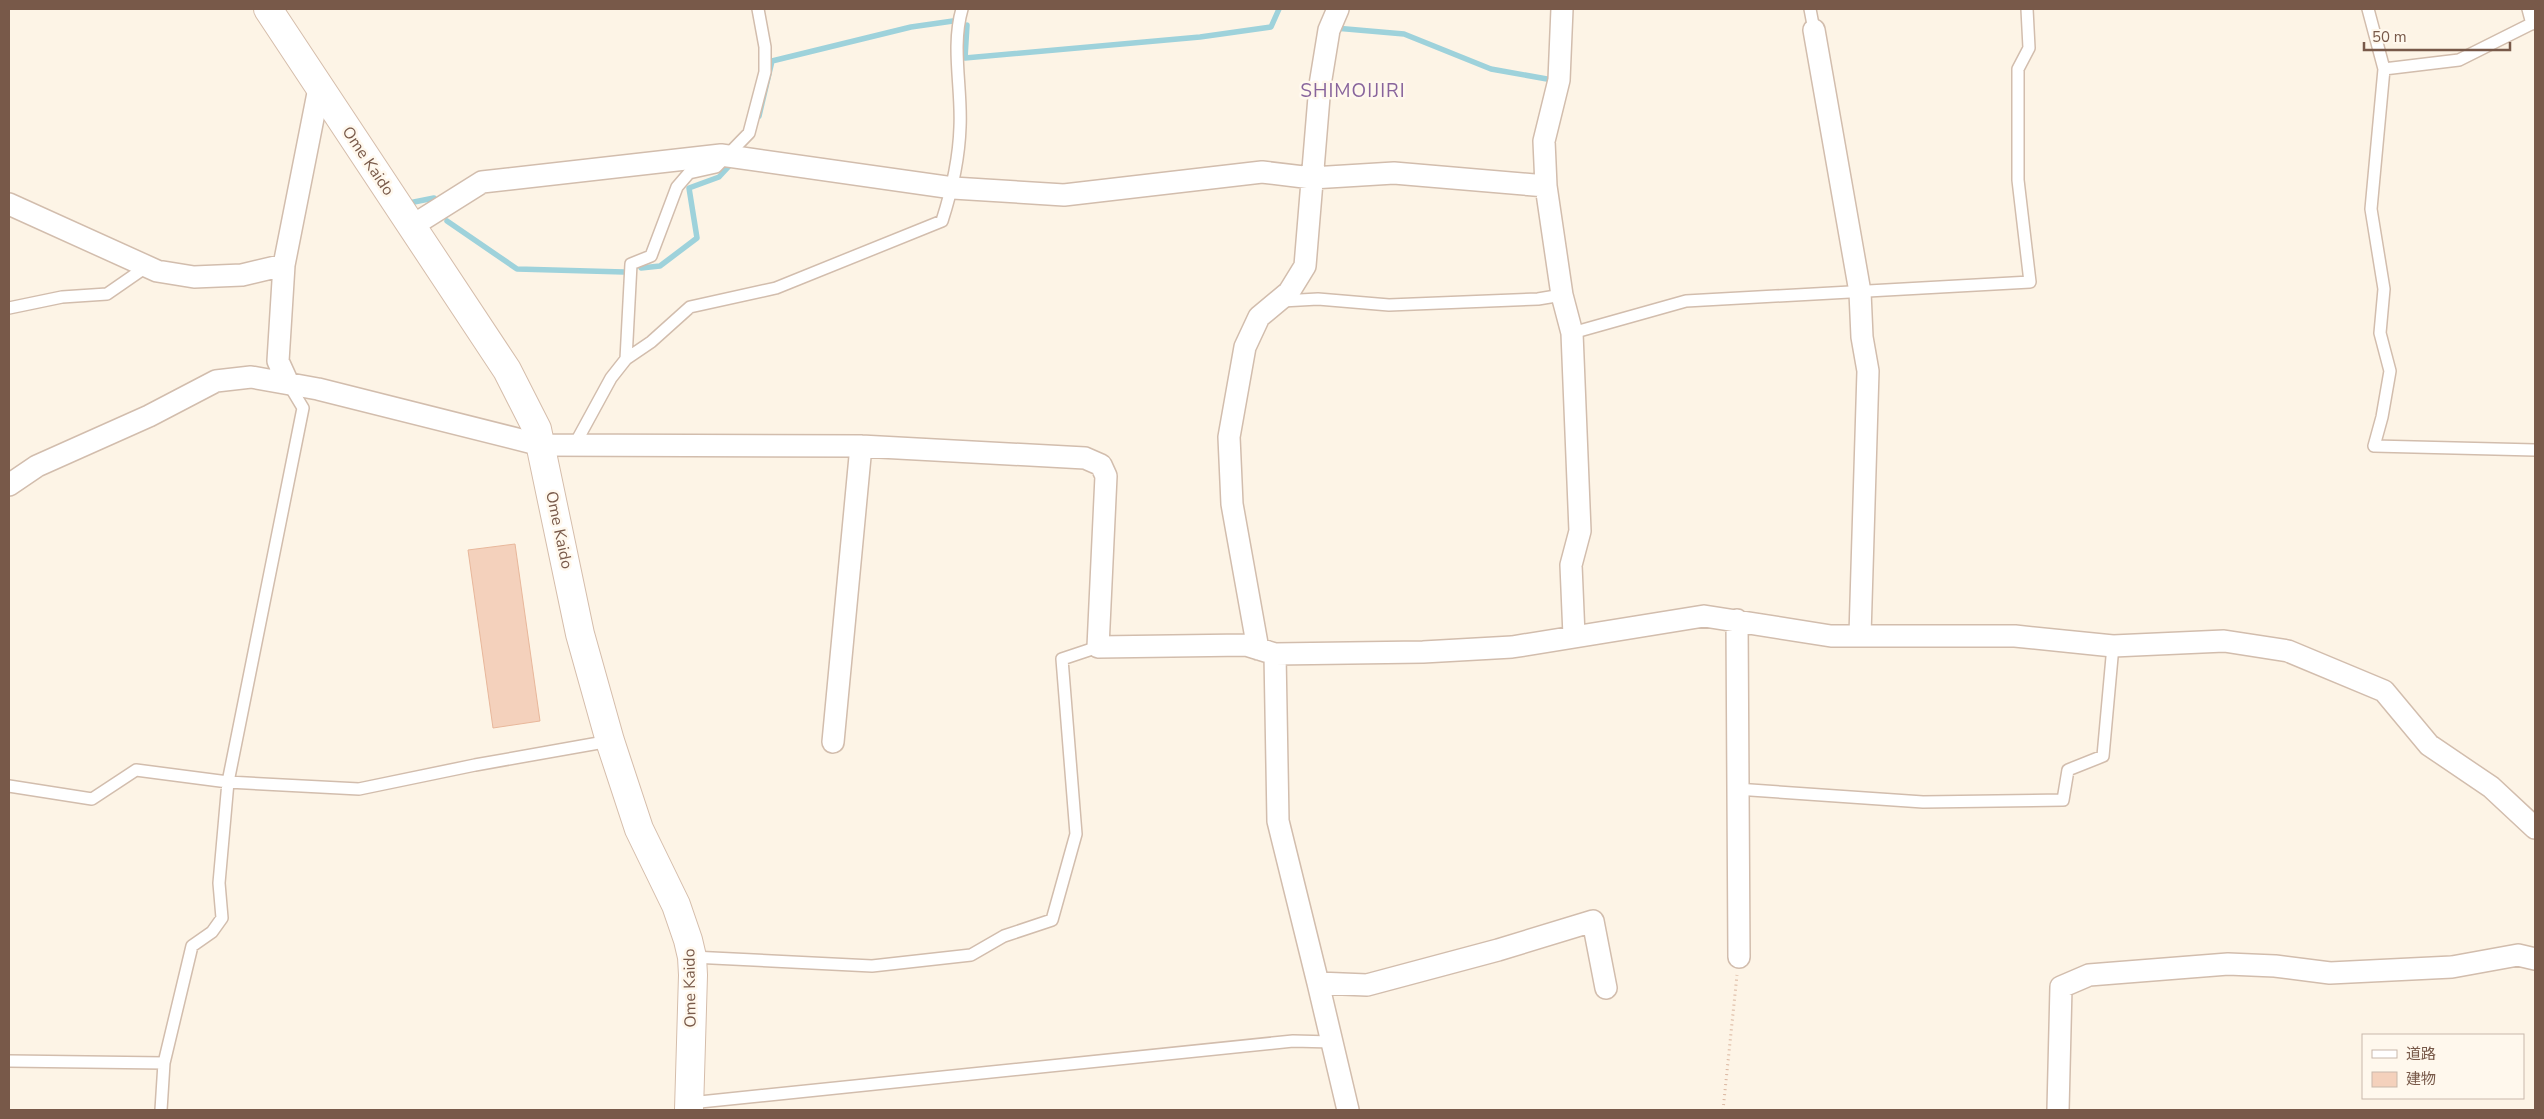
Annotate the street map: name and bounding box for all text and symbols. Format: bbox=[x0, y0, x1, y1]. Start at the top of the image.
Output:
scale bar bbox=[2364, 20, 2510, 52]
text: 50 m bbox=[2372, 27, 2407, 47]
district label: SHIMOIJIRI bbox=[1300, 78, 1406, 104]
street label: Ome Kaido bbox=[337, 122, 399, 200]
street label: Ome Kaido bbox=[540, 489, 578, 571]
street label: Ome Kaido bbox=[678, 948, 702, 1028]
legend bbox=[2362, 1034, 2524, 1099]
text: 道路 bbox=[2406, 1044, 2436, 1064]
text: 建物 bbox=[2406, 1069, 2436, 1089]

